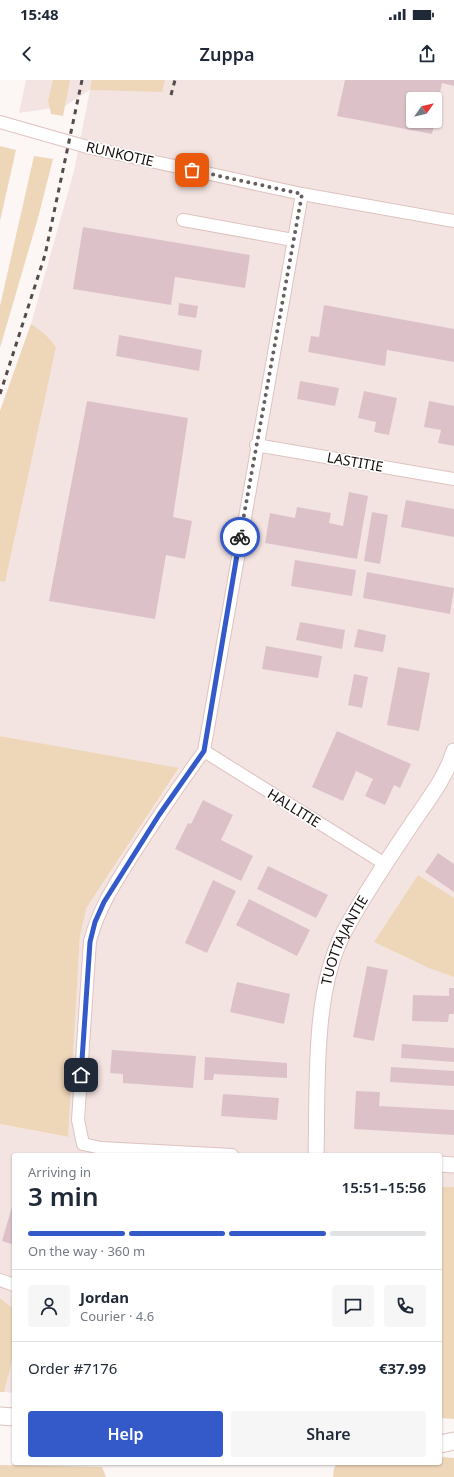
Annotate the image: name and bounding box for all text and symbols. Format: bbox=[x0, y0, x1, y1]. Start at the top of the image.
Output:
text: 15:48 bbox=[20, 4, 59, 24]
text: Zuppa bbox=[200, 42, 254, 66]
icon: back bbox=[16, 43, 38, 65]
icon: share bbox=[416, 43, 438, 65]
north arrow bbox=[406, 92, 442, 128]
map controls bbox=[406, 92, 442, 128]
street label: RUNKOTIE bbox=[84, 137, 156, 171]
pin bbox=[175, 153, 209, 187]
icon: bag bbox=[181, 159, 203, 181]
street label: LASTITIE bbox=[325, 447, 385, 476]
courier bbox=[220, 517, 260, 557]
icon: bike bbox=[229, 526, 251, 548]
street label: HALLITIE bbox=[264, 784, 324, 831]
street label: TUOTTAJANTIE bbox=[316, 891, 372, 987]
pin bbox=[64, 1058, 98, 1092]
icon: home bbox=[70, 1064, 92, 1086]
text: Arriving in bbox=[28, 1163, 91, 1181]
text: 15:51–15:56 bbox=[342, 1177, 426, 1197]
text: 3 min bbox=[28, 1178, 99, 1214]
text: On the way · 360 m bbox=[28, 1242, 145, 1260]
button: person bbox=[28, 1285, 70, 1327]
button: chat bbox=[332, 1285, 374, 1327]
button: phone bbox=[384, 1285, 426, 1327]
text: Jordan bbox=[80, 1287, 129, 1307]
text: Courier · 4.6 bbox=[80, 1307, 154, 1325]
text: Order #7176 bbox=[28, 1358, 117, 1378]
text: €37.99 bbox=[379, 1358, 426, 1378]
button: Help bbox=[28, 1411, 223, 1457]
button: Share bbox=[231, 1411, 426, 1457]

